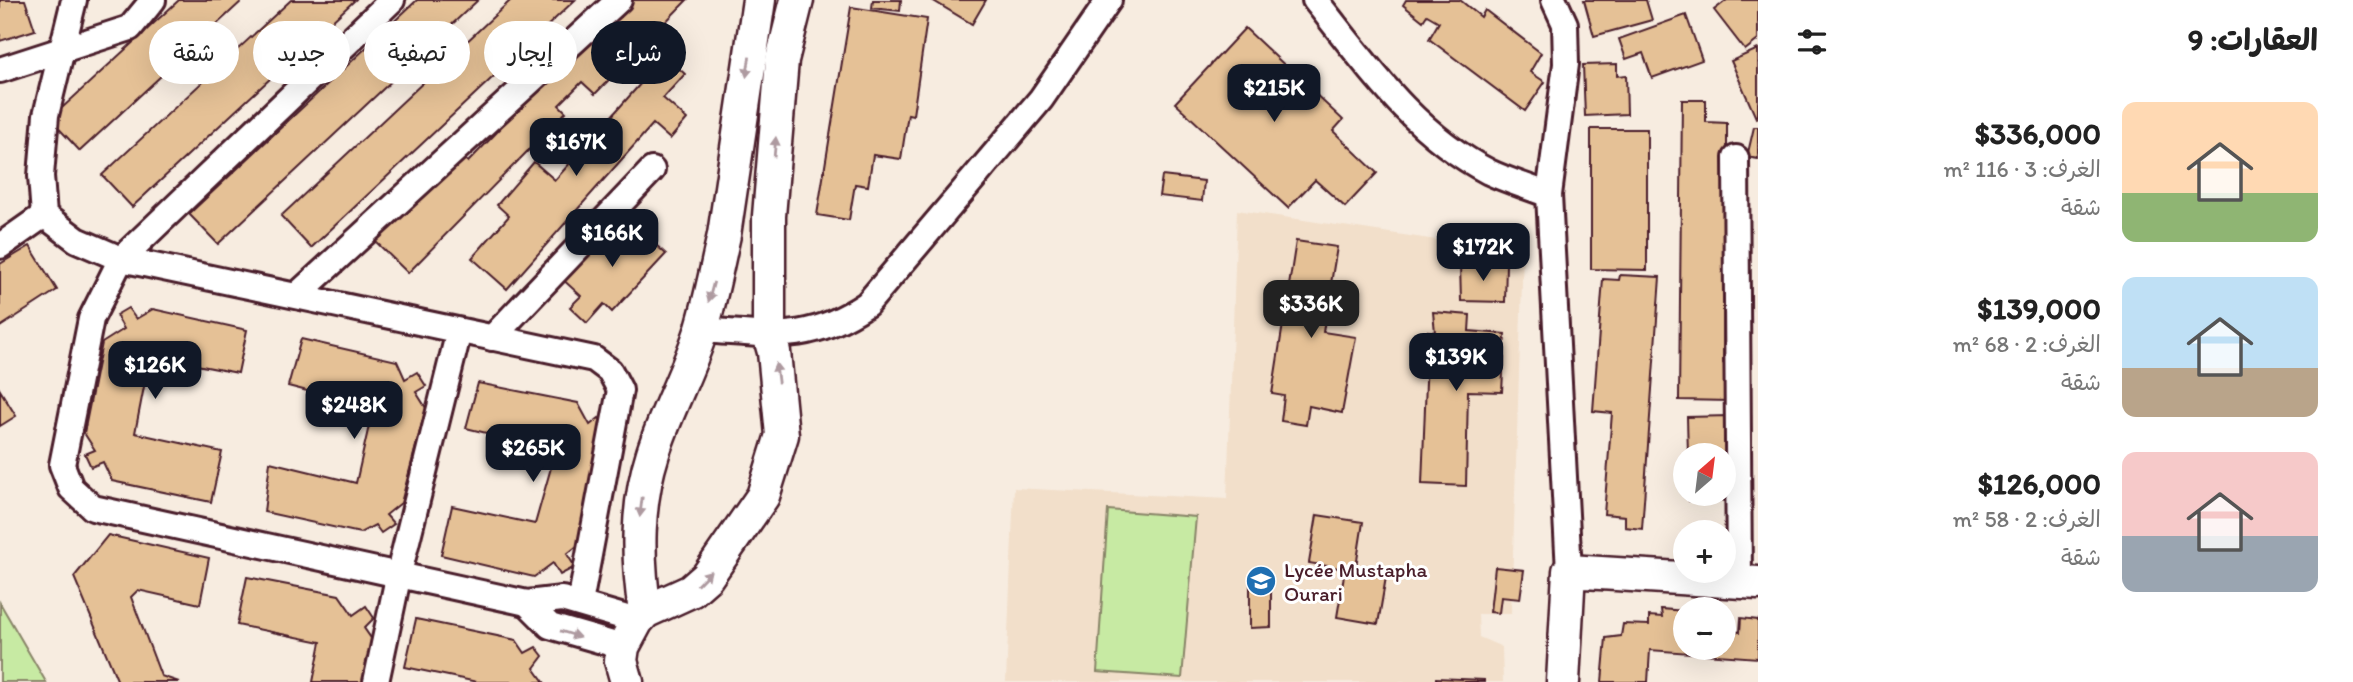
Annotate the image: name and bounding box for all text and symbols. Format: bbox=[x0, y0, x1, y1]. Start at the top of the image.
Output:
chip: شقة bbox=[149, 21, 239, 84]
chip: جديد bbox=[253, 21, 350, 84]
chip: تصفية bbox=[364, 21, 470, 84]
chip: إيجار bbox=[484, 21, 577, 84]
chip: شراء bbox=[591, 21, 686, 84]
text: العقارات: 9 bbox=[2188, 21, 2318, 58]
icon: filters bbox=[1793, 23, 1831, 61]
one-way arrow bbox=[742, 56, 753, 78]
pin: $215K bbox=[1225, 64, 1323, 124]
text: $215K bbox=[1243, 73, 1305, 101]
text: $336,000 bbox=[1975, 115, 2101, 152]
pin: $167K bbox=[527, 118, 625, 178]
text: $167K bbox=[546, 127, 606, 155]
icon: home bbox=[2178, 130, 2262, 214]
one-way arrow bbox=[770, 136, 781, 158]
text: الغرف: 3 · 116 m² bbox=[1943, 155, 2101, 183]
text: شقة bbox=[2061, 193, 2101, 221]
pin: $166K bbox=[563, 210, 661, 269]
text: $166K bbox=[581, 218, 643, 246]
pin: $172K bbox=[1434, 224, 1532, 283]
text: $172K bbox=[1453, 232, 1513, 260]
pin: $336K bbox=[1262, 280, 1360, 340]
one-way arrow bbox=[705, 281, 716, 303]
text: $336K bbox=[1279, 289, 1343, 317]
text: $139,000 bbox=[1977, 290, 2101, 327]
icon: home bbox=[2178, 305, 2262, 389]
text: الغرف: 2 · 68 m² bbox=[1953, 330, 2101, 358]
pin: $139K bbox=[1407, 334, 1505, 393]
pin: $126K bbox=[106, 342, 204, 401]
text: $139K bbox=[1425, 342, 1487, 370]
text: $126K bbox=[124, 350, 186, 378]
one-way arrow bbox=[771, 362, 782, 384]
text: شقة bbox=[2061, 368, 2101, 396]
pin: $248K bbox=[305, 382, 403, 441]
text: $248K bbox=[322, 390, 386, 418]
pin: $265K bbox=[484, 424, 582, 484]
text: $265K bbox=[502, 433, 564, 461]
north arrow bbox=[1673, 443, 1736, 506]
map controls bbox=[1673, 443, 1736, 660]
text: $126,000 bbox=[1978, 465, 2101, 502]
icon: home bbox=[2178, 480, 2262, 564]
one-way arrow bbox=[636, 496, 647, 518]
text: الغرف: 2 · 58 m² bbox=[1953, 505, 2101, 533]
button: + bbox=[1673, 520, 1736, 583]
text: شقة bbox=[2061, 543, 2101, 571]
place label: Lycée Mustapha Ourari bbox=[1284, 557, 1428, 606]
school or university icon: Lycée Mustapha Ourari bbox=[1244, 564, 1278, 598]
one-way arrow bbox=[695, 570, 712, 587]
button: − bbox=[1673, 597, 1736, 660]
one-way arrow bbox=[560, 629, 581, 639]

